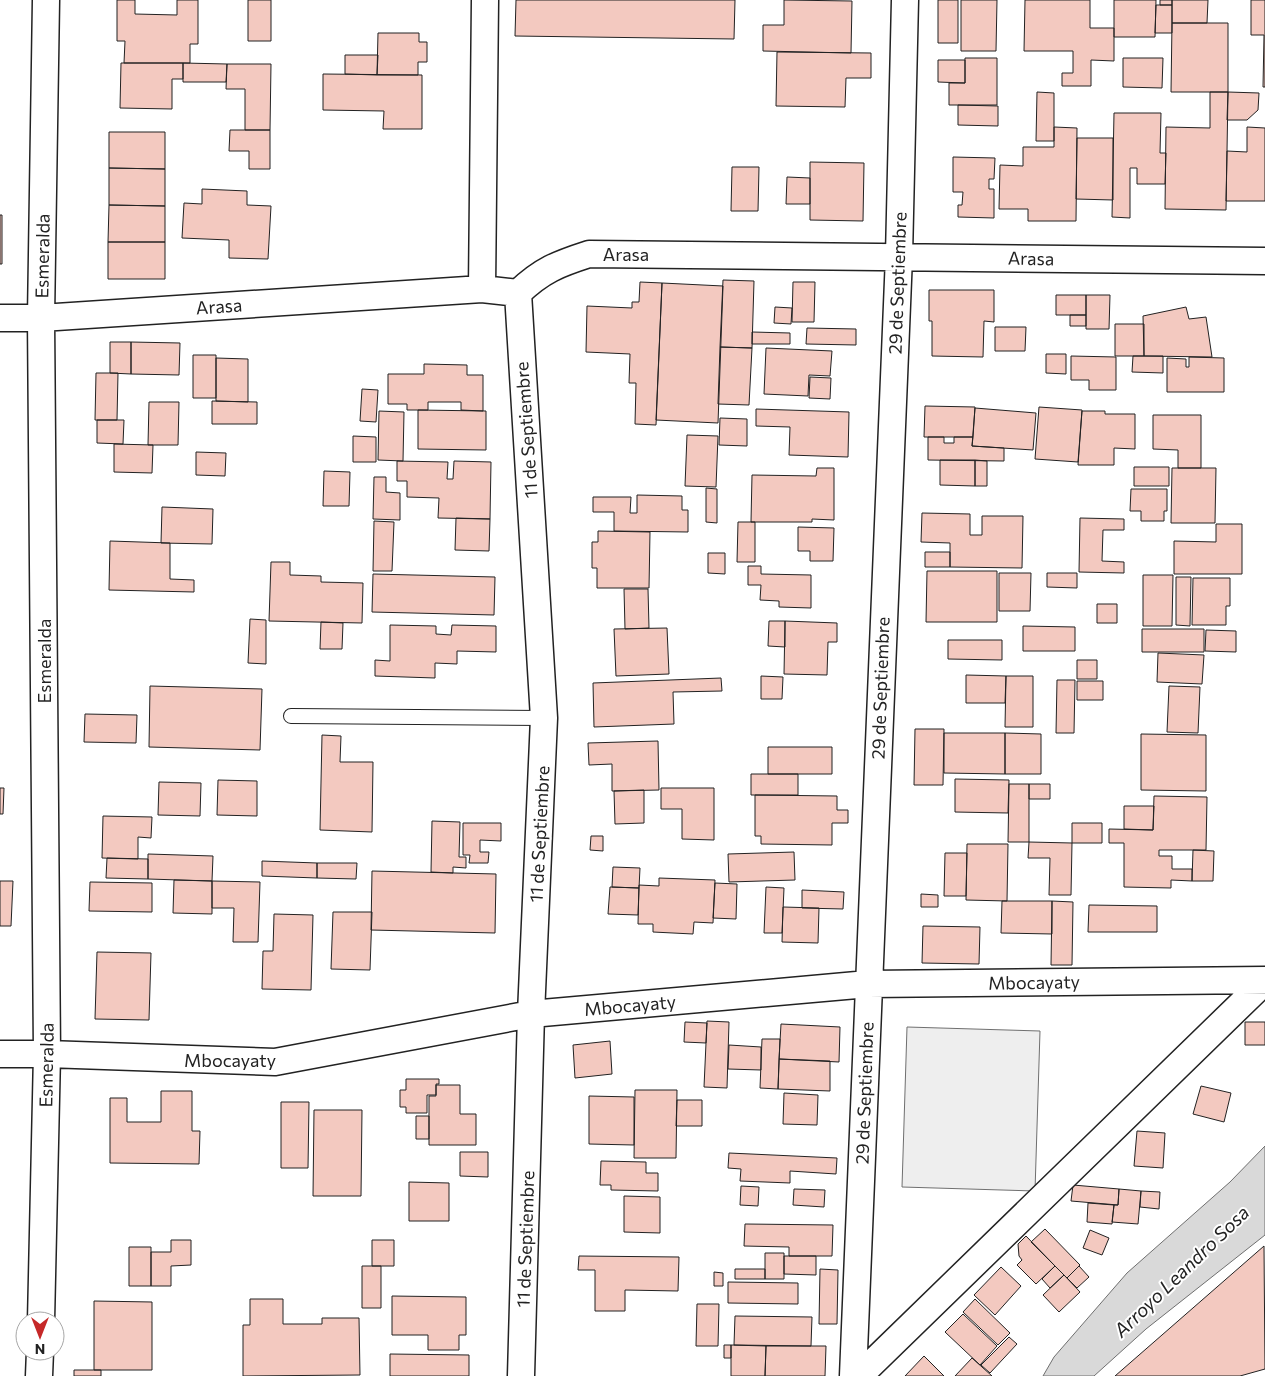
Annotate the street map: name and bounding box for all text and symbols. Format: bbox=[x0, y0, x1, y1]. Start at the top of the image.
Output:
street label: 29 de Septiembre bbox=[884, 211, 910, 355]
street label: Esmeralda bbox=[30, 213, 54, 299]
street label: Arasa bbox=[603, 243, 649, 265]
street label: Arasa bbox=[1008, 247, 1054, 269]
street label: Arasa bbox=[195, 293, 243, 319]
street label: 11 de Septiembre bbox=[510, 361, 542, 499]
street label: 29 de Septiembre bbox=[867, 616, 893, 760]
street label: Esmeralda bbox=[33, 619, 55, 703]
street label: 11 de Septiembre bbox=[524, 765, 554, 903]
street label: Mbocayaty bbox=[988, 970, 1080, 994]
street label: Mbocayaty bbox=[583, 990, 677, 1020]
street label: 29 de Septiembre bbox=[851, 1021, 877, 1165]
street label: Esmeralda bbox=[34, 1022, 58, 1108]
street label: Mbocayaty bbox=[184, 1049, 276, 1071]
street label: 11 de Septiembre bbox=[512, 1170, 538, 1308]
water label: Arroyo Leandro Sosa bbox=[1108, 1200, 1253, 1342]
north arrow bbox=[15, 1311, 65, 1361]
text: N bbox=[35, 1341, 45, 1358]

